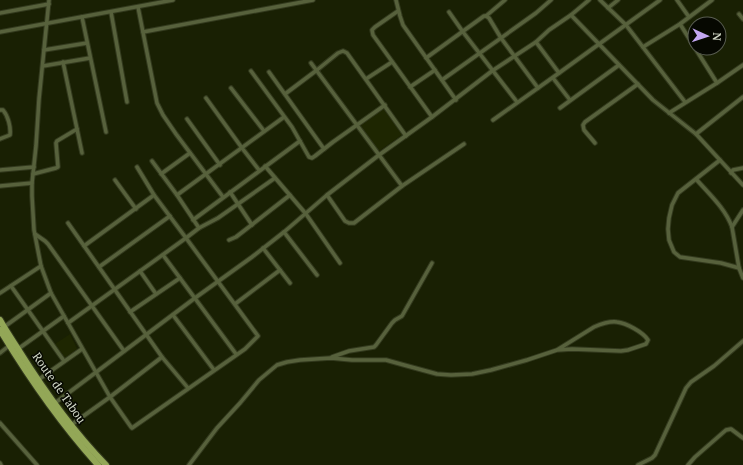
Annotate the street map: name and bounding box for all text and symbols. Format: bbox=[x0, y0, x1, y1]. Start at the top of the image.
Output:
north arrow bbox=[687, 16, 727, 56]
text: N bbox=[710, 32, 724, 42]
street label: Route de Tabou bbox=[29, 349, 89, 426]

